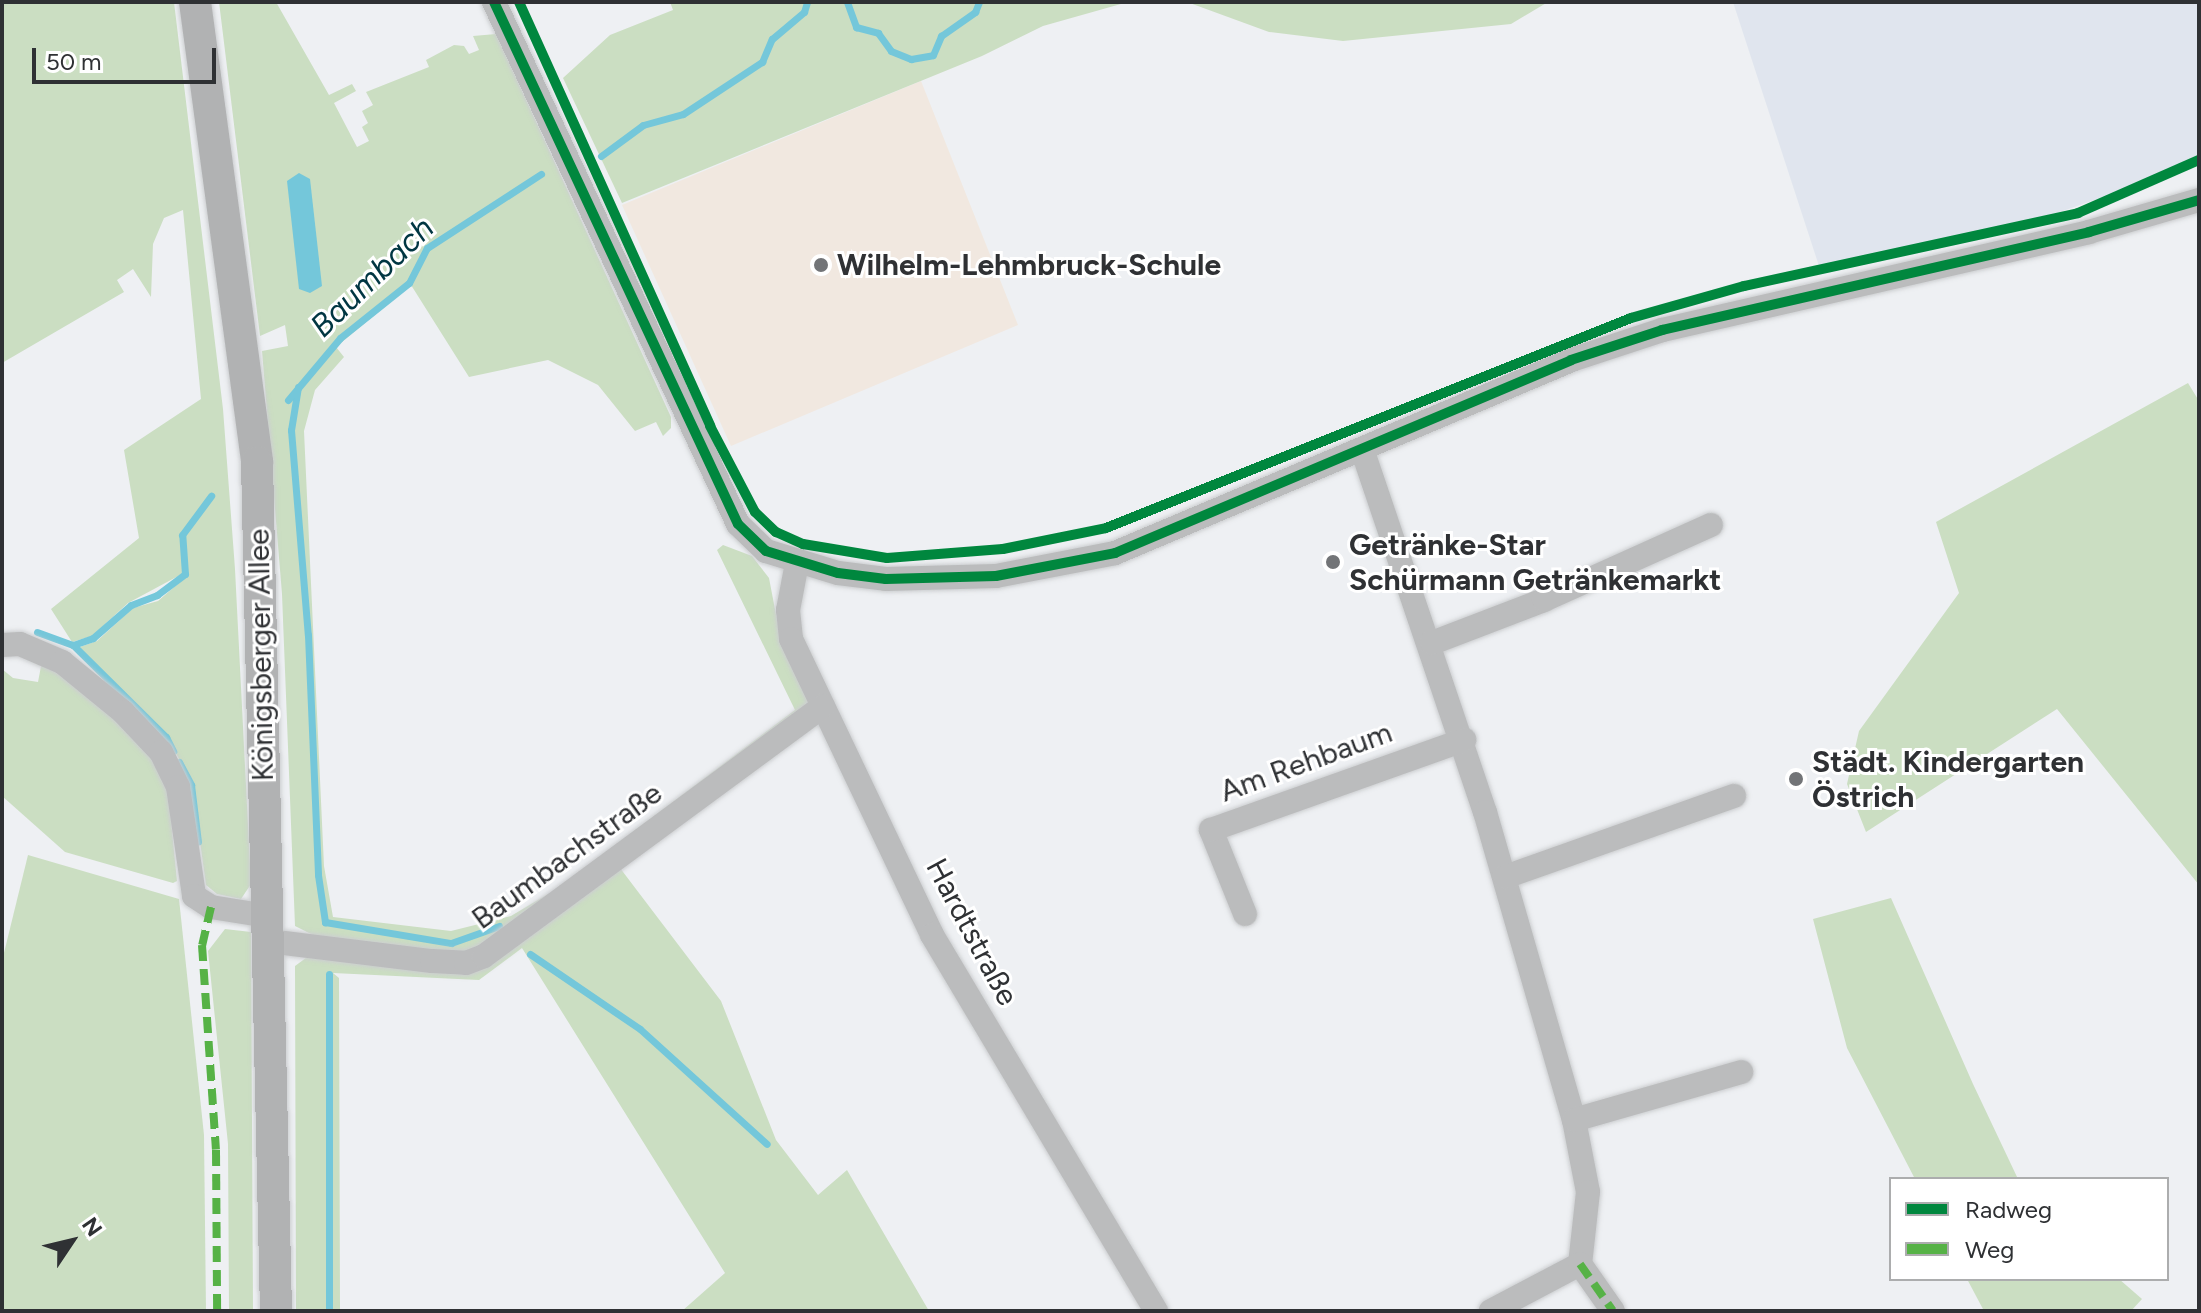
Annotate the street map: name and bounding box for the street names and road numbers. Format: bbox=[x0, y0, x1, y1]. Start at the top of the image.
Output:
street label: Königsberger Allee bbox=[241, 528, 281, 782]
street label: Am Rehbaum bbox=[1215, 714, 1397, 810]
street label: Baumbachstraße bbox=[465, 775, 669, 937]
street label: Hardtstraße bbox=[918, 852, 1026, 1012]

